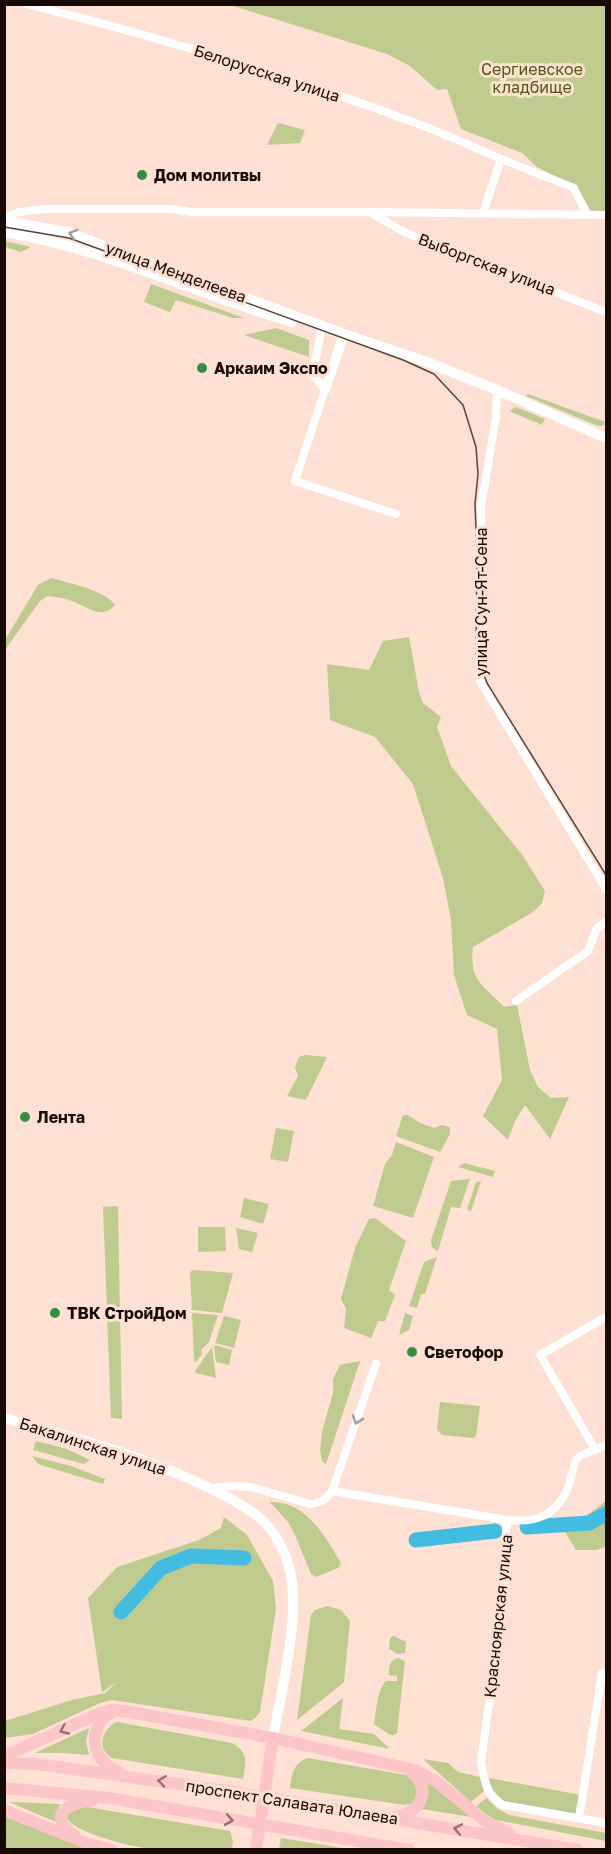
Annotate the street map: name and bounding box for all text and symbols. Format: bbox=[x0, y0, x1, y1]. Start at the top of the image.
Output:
street label: Белорусская улица bbox=[191, 40, 343, 106]
park label: Сергиевское кладбище bbox=[481, 59, 583, 97]
place label: Дом молитвы bbox=[154, 165, 261, 185]
marker: Дом молитвы bbox=[135, 168, 149, 182]
one-way arrow bbox=[68, 229, 79, 242]
street label: Выборгская улица bbox=[416, 229, 558, 299]
street label: улица Менделеева bbox=[103, 237, 249, 307]
place label: Аркаим Экспо bbox=[214, 358, 328, 378]
marker: Аркаим Экспо bbox=[195, 361, 209, 375]
street label: улица Сун-Ят-Сена bbox=[471, 527, 491, 677]
place label: Лента bbox=[37, 1107, 85, 1127]
marker: Лента bbox=[18, 1110, 32, 1124]
place label: ТВК СтройДом bbox=[67, 1303, 186, 1323]
marker: ТВК СтройДом bbox=[48, 1306, 62, 1320]
place label: Светофор bbox=[424, 1342, 504, 1362]
marker: Светофор bbox=[405, 1345, 419, 1359]
street label: Бакалинская улица bbox=[17, 1413, 169, 1479]
one-way arrow bbox=[351, 1414, 364, 1425]
street label: Красноярская улица bbox=[479, 1533, 517, 1699]
one-way arrow bbox=[59, 1723, 70, 1735]
street label: проспект Салавата Юлаева bbox=[184, 1775, 400, 1829]
one-way arrow bbox=[157, 1776, 167, 1788]
one-way arrow bbox=[224, 1813, 233, 1825]
one-way arrow bbox=[453, 1824, 463, 1836]

